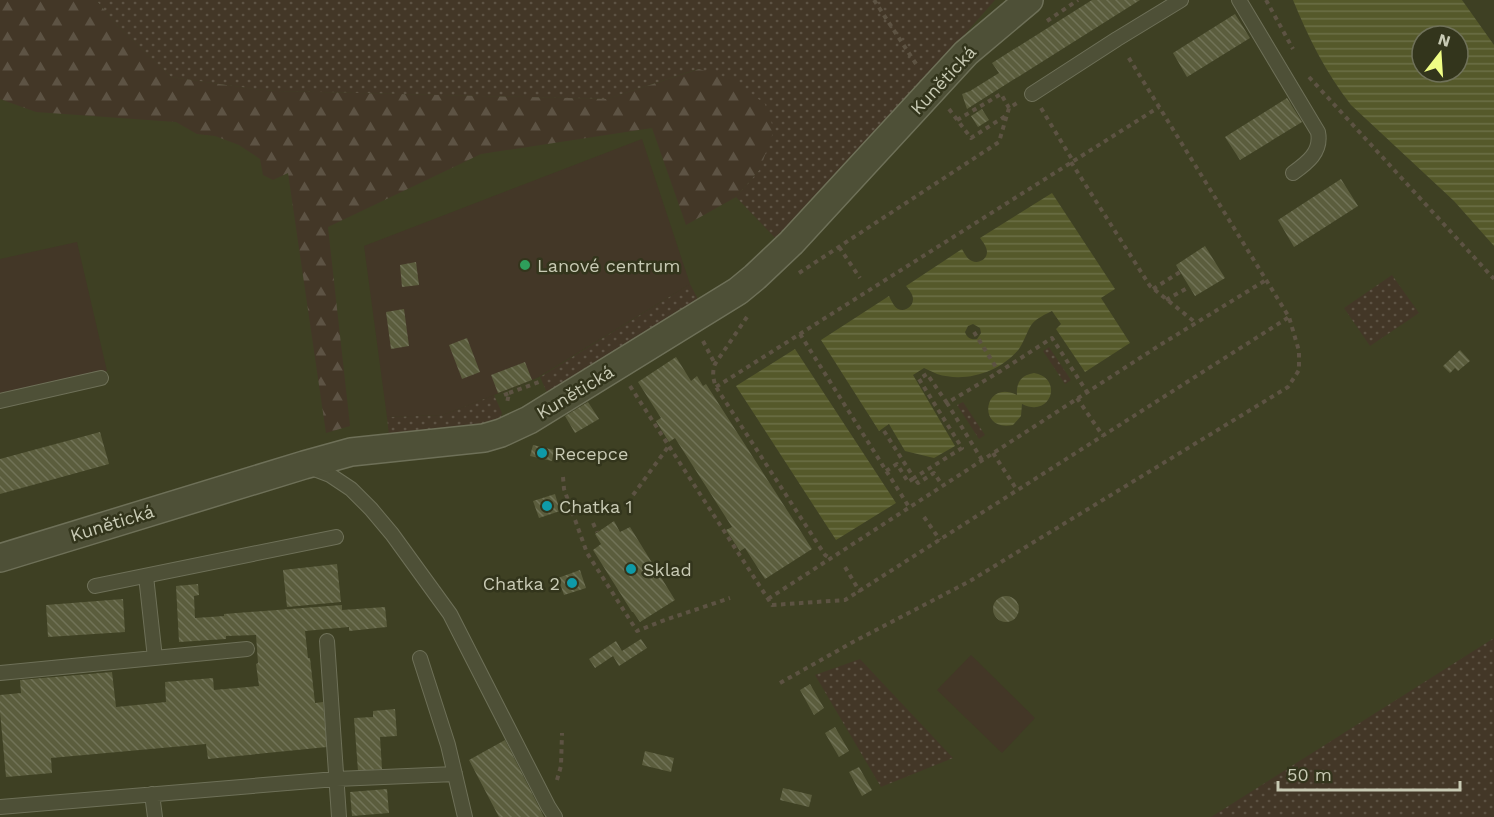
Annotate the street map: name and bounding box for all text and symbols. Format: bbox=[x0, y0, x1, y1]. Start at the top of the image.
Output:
north arrow bbox=[1410, 24, 1470, 84]
text: N bbox=[1436, 29, 1453, 51]
street label: Kunětická bbox=[906, 41, 980, 119]
place label: Lanové centrum bbox=[537, 255, 680, 276]
marker: Lanové centrum bbox=[518, 258, 532, 272]
street label: Kunětická bbox=[533, 361, 617, 423]
place label: Recepce bbox=[554, 443, 628, 464]
marker: Recepce bbox=[535, 446, 549, 460]
place label: Chatka 1 bbox=[559, 496, 632, 517]
marker: Chatka 1 bbox=[540, 499, 554, 513]
street label: Kunětická bbox=[68, 500, 156, 546]
place label: Sklad bbox=[643, 559, 692, 580]
marker: Sklad bbox=[624, 562, 638, 576]
place label: Chatka 2 bbox=[483, 573, 560, 594]
marker: Chatka 2 bbox=[565, 576, 579, 590]
scale bar bbox=[1278, 754, 1460, 792]
text: 50 m bbox=[1287, 764, 1332, 785]

